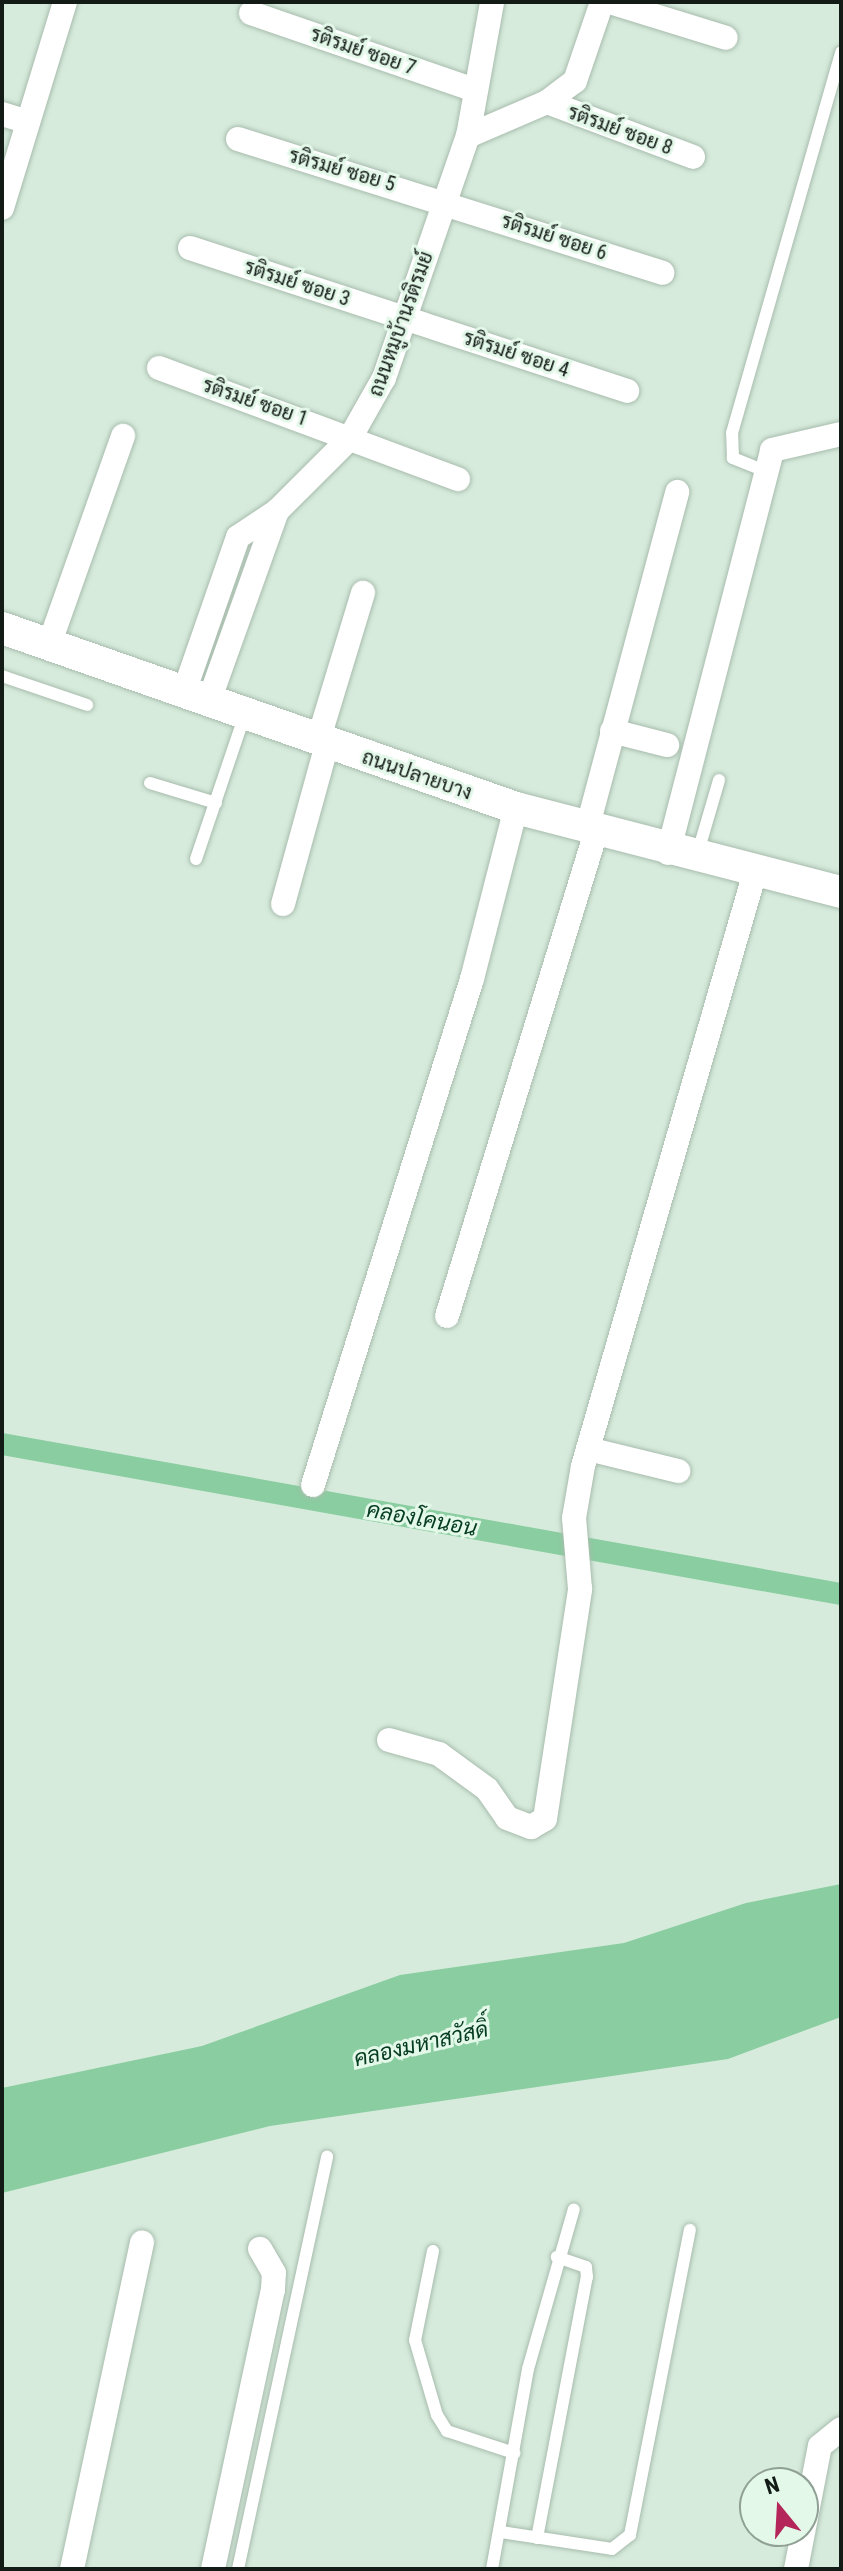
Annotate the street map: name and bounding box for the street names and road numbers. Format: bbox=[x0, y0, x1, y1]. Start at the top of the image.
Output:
street label: รติรมย์ ซอย 7 bbox=[307, 22, 419, 80]
street label: รติรมย์ ซอย 8 bbox=[564, 100, 676, 160]
street label: รติรมย์ ซอย 5 bbox=[286, 143, 398, 197]
street label: รติรมย์ ซอย 6 bbox=[498, 209, 610, 265]
street label: ถนนหมูบ้านรติรมย์ bbox=[364, 248, 438, 400]
street label: รติรมย์ ซอย 3 bbox=[241, 255, 353, 311]
street label: รติรมย์ ซอย 4 bbox=[460, 326, 572, 382]
street label: รติรมย์ ซอย 1 bbox=[199, 373, 311, 431]
street label: ถนนปลายบาง bbox=[359, 745, 475, 805]

